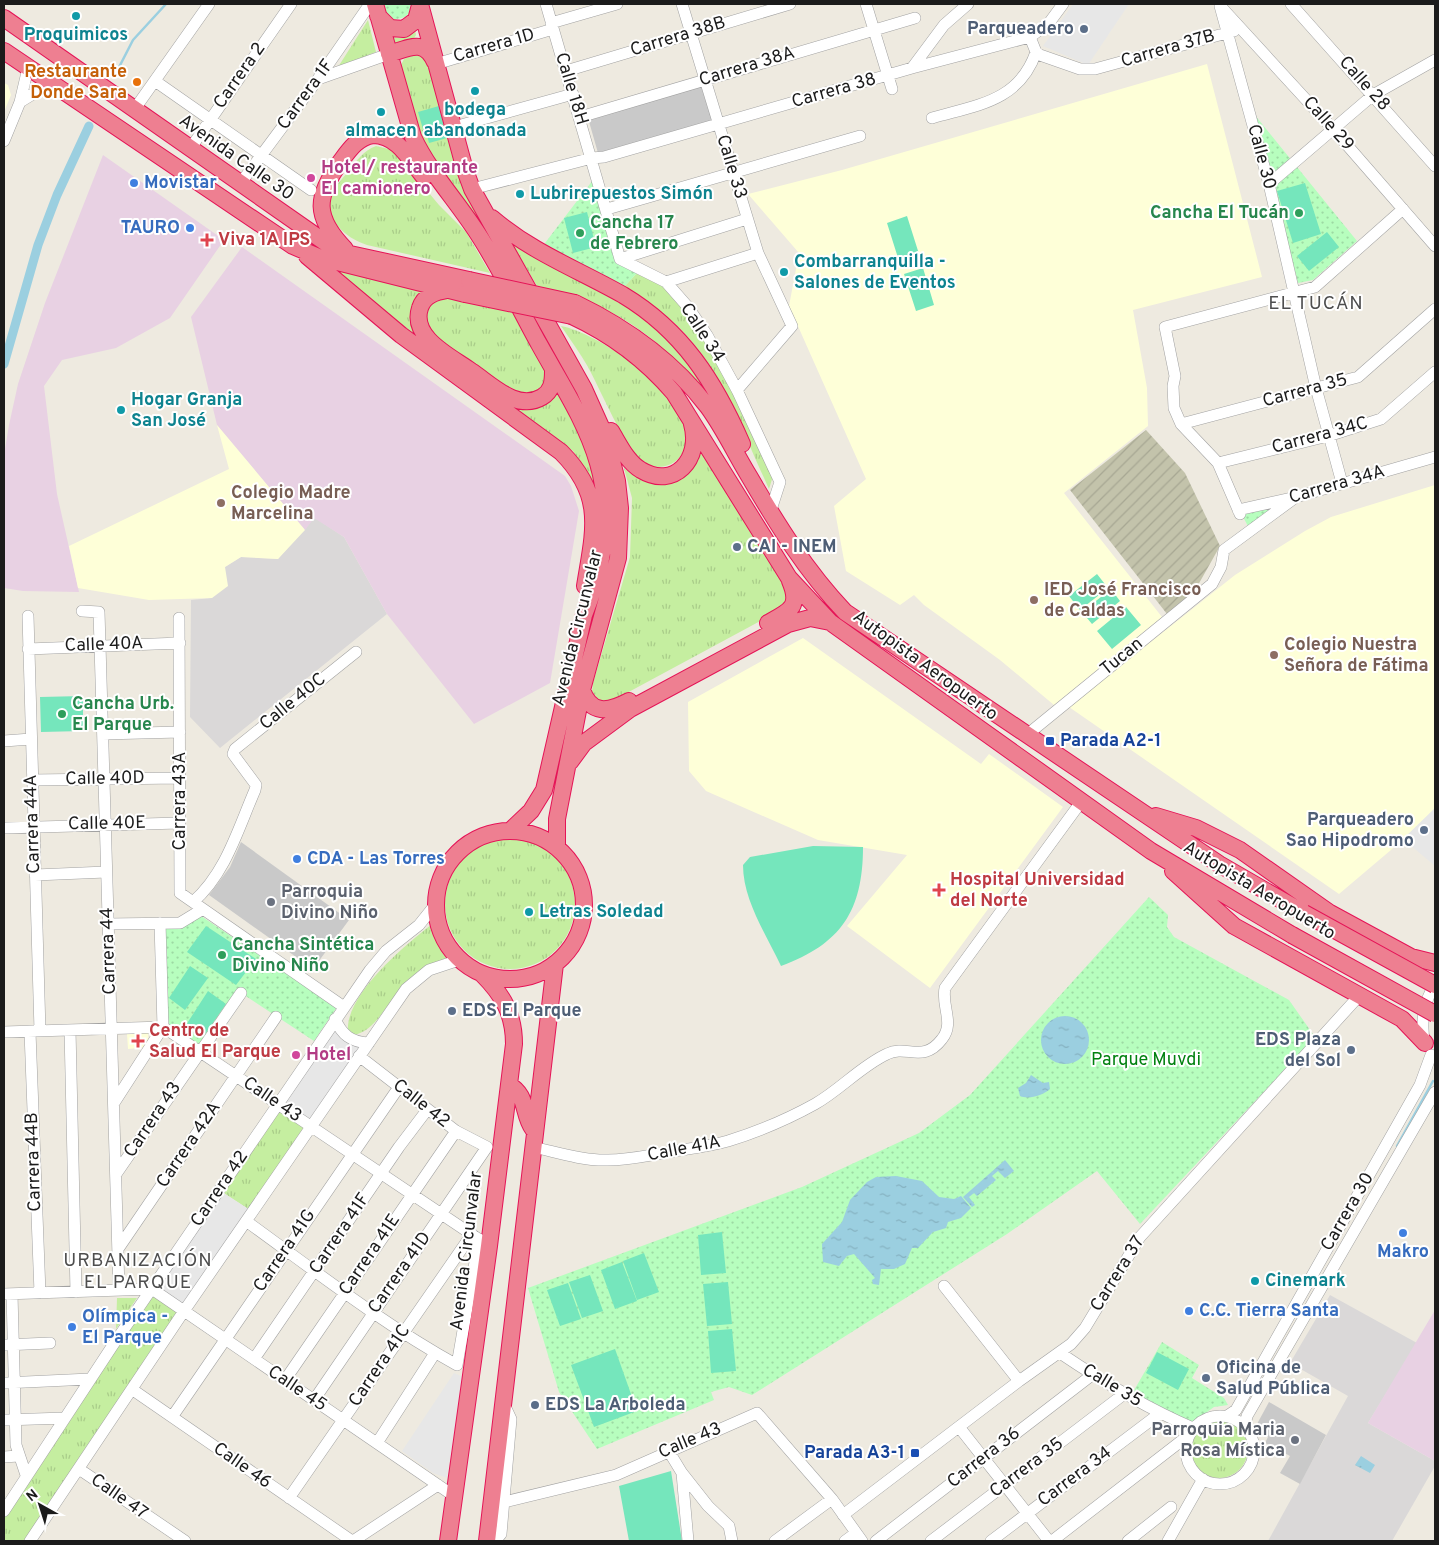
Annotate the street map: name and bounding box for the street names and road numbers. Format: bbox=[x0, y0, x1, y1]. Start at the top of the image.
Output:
street label: Carrera 38B bbox=[628, 12, 728, 62]
street label: Carrera 1D bbox=[450, 23, 538, 69]
street label: Carrera 37B bbox=[1118, 25, 1218, 73]
street label: Carrera 2 bbox=[209, 38, 271, 114]
street label: Carrera 38A bbox=[696, 42, 798, 92]
street label: Calle 18H bbox=[549, 50, 593, 128]
street label: Calle 28 bbox=[1333, 52, 1395, 116]
street label: Carrera 1F bbox=[273, 55, 339, 135]
street label: Carrera 38 bbox=[789, 68, 879, 114]
street label: Calle 29 bbox=[1297, 92, 1359, 156]
street label: Avenida Calle 30 bbox=[174, 110, 298, 206]
street label: Calle 30 bbox=[1241, 122, 1281, 192]
street label: Calle 33 bbox=[710, 132, 752, 202]
street label: Calle 34 bbox=[674, 299, 730, 367]
street label: Carrera 35 bbox=[1260, 369, 1350, 413]
street label: Carrera 34C bbox=[1269, 412, 1371, 460]
street label: Carrera 34A bbox=[1286, 460, 1388, 510]
street label: Avenida Circunvalar bbox=[547, 547, 609, 709]
street label: Autopista Aeropuerto bbox=[848, 606, 1002, 726]
street label: Calle 40A bbox=[64, 632, 144, 658]
street label: Tucan bbox=[1096, 633, 1148, 681]
street label: Calle 40C bbox=[255, 668, 331, 736]
street label: Carrera 43A bbox=[169, 751, 192, 851]
street label: Calle 40D bbox=[65, 767, 145, 791]
street label: Carrera 44A bbox=[20, 774, 46, 874]
street label: Calle 40E bbox=[68, 812, 146, 836]
street label: Autopista Aeropuerto bbox=[1179, 836, 1339, 946]
street label: Carrera 44 bbox=[96, 907, 122, 995]
street label: Calle 43 bbox=[238, 1072, 306, 1128]
street label: Calle 42 bbox=[388, 1074, 454, 1134]
street label: Carrera 43 bbox=[119, 1077, 187, 1163]
street label: Carrera 42A bbox=[152, 1098, 226, 1192]
street label: Carrera 44B bbox=[21, 1112, 47, 1212]
street label: Calle 41A bbox=[645, 1131, 723, 1167]
street label: Carrera 42 bbox=[187, 1147, 253, 1231]
street label: Carrera 30 bbox=[1316, 1168, 1380, 1256]
street label: Avenida Circunvalar bbox=[446, 1170, 488, 1332]
street label: Carrera 41F bbox=[304, 1189, 376, 1279]
street label: Carrera 41G bbox=[249, 1205, 321, 1297]
street label: Carrera 41E bbox=[334, 1210, 406, 1300]
street label: Carrera 41D bbox=[363, 1227, 437, 1319]
street label: Carrera 37 bbox=[1086, 1232, 1150, 1316]
street label: Carrera 41C bbox=[344, 1320, 416, 1412]
street label: Calle 35 bbox=[1078, 1359, 1146, 1413]
street label: Calle 45 bbox=[263, 1361, 331, 1417]
street label: Calle 43 bbox=[655, 1417, 725, 1465]
street label: Carrera 36 bbox=[943, 1422, 1025, 1494]
street label: Carrera 35 bbox=[985, 1433, 1069, 1503]
street label: Calle 46 bbox=[208, 1438, 276, 1494]
street label: Carrera 34 bbox=[1033, 1442, 1117, 1512]
street label: Calle 47 bbox=[86, 1469, 152, 1525]

